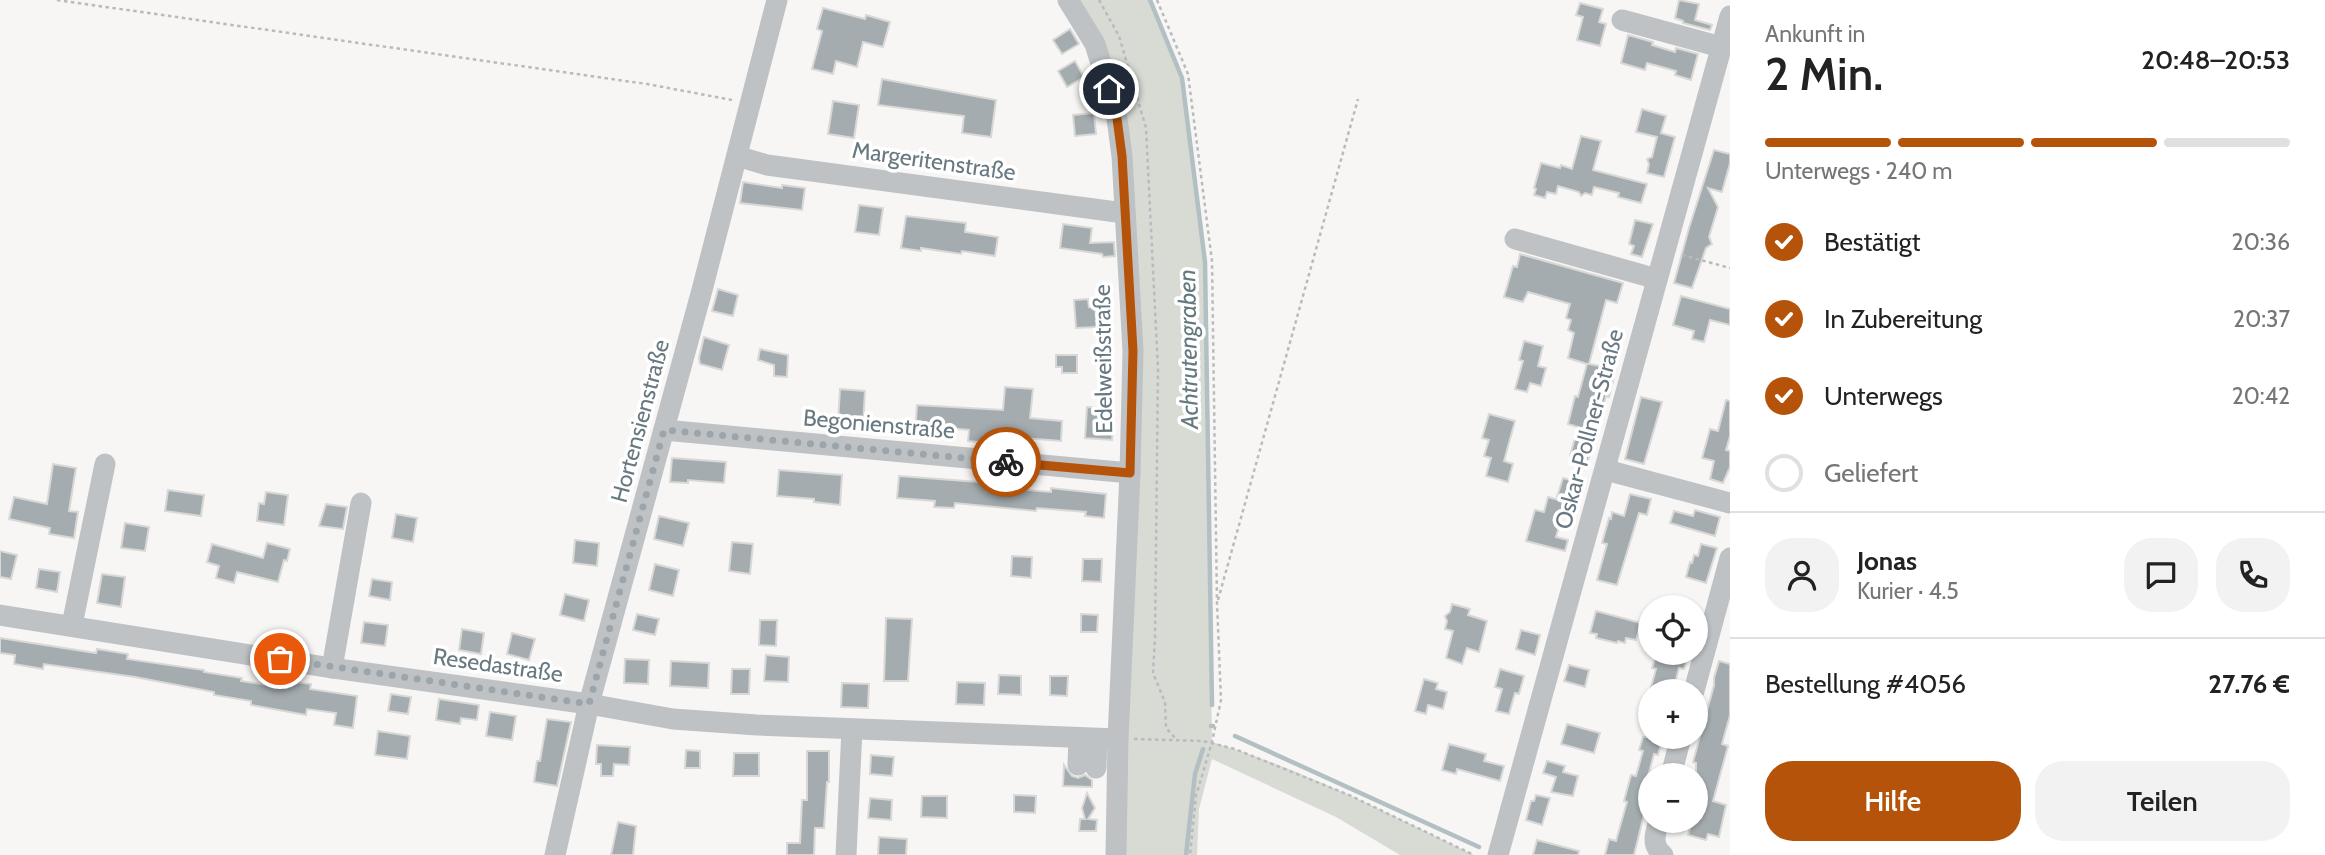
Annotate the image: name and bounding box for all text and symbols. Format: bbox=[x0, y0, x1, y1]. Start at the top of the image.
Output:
text: Ankunft in bbox=[1765, 20, 1865, 48]
text: 20:48–20:53 bbox=[2141, 44, 2290, 76]
text: 2 Min. bbox=[1765, 46, 1883, 102]
pin bbox=[1079, 59, 1139, 119]
icon: home bbox=[1090, 70, 1128, 108]
street label: Margeritenstraße bbox=[850, 136, 1018, 186]
text: Unterwegs · 240 m bbox=[1765, 157, 1953, 185]
icon: check bbox=[1765, 223, 1803, 261]
text: Bestätigt bbox=[1824, 226, 1921, 258]
text: 20:36 bbox=[2232, 228, 2290, 256]
water label: Achtrutengraben bbox=[1172, 269, 1204, 430]
street label: Edelweißstraße bbox=[1088, 284, 1118, 434]
icon: check bbox=[1765, 300, 1803, 338]
text: In Zubereitung bbox=[1824, 303, 1982, 335]
text: 20:37 bbox=[2233, 305, 2290, 333]
street label: Oskar-Pollner-Straße bbox=[1549, 326, 1629, 532]
street label: Hortensienstraße bbox=[605, 336, 675, 506]
icon: check bbox=[1765, 377, 1803, 415]
text: Unterwegs bbox=[1824, 380, 1943, 412]
text: 20:42 bbox=[2232, 382, 2290, 410]
street label: Begonienstraße bbox=[802, 403, 956, 445]
courier bbox=[971, 427, 1041, 497]
icon: bike bbox=[987, 443, 1025, 481]
text: Geliefert bbox=[1824, 457, 1918, 489]
button: person bbox=[1765, 538, 1839, 612]
button: chat bbox=[2124, 538, 2198, 612]
button: phone bbox=[2216, 538, 2290, 612]
text: Jonas bbox=[1857, 545, 1917, 577]
text: Kurier · 4.5 bbox=[1857, 577, 1959, 605]
map controls bbox=[1638, 595, 1708, 833]
button: locate bbox=[1638, 595, 1708, 665]
pin bbox=[250, 629, 310, 689]
icon: bag bbox=[261, 640, 299, 678]
street label: Resedastraße bbox=[431, 642, 565, 688]
text: Bestellung #4056 bbox=[1765, 668, 1966, 700]
text: 27.76 € bbox=[2208, 668, 2290, 700]
button: + bbox=[1638, 679, 1708, 749]
button: Hilfe bbox=[1765, 761, 2021, 841]
button: Teilen bbox=[2035, 761, 2290, 841]
button: − bbox=[1638, 763, 1708, 833]

